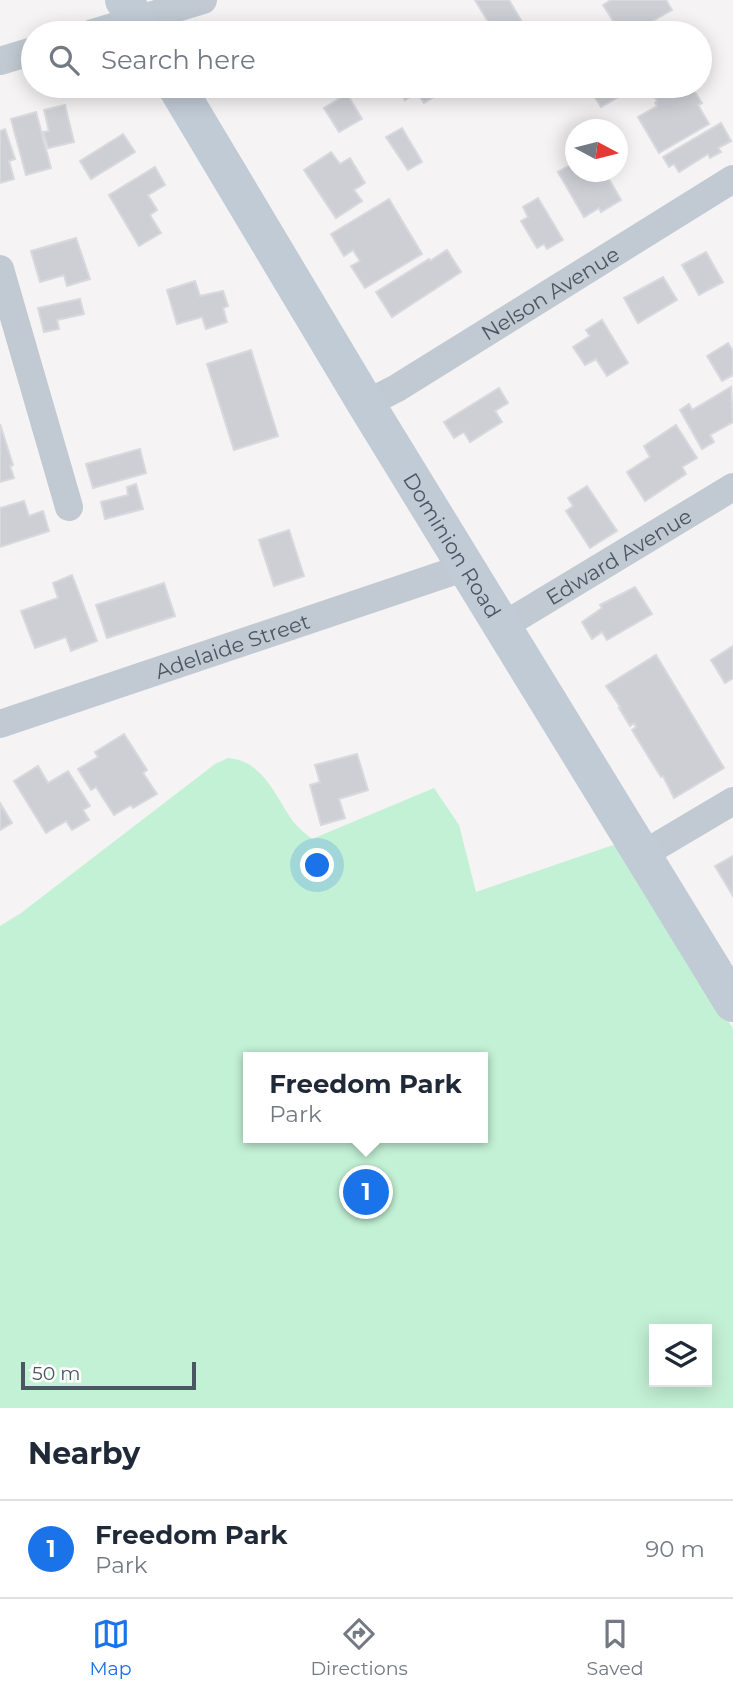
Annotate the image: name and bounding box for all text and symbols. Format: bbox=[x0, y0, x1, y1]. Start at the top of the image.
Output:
search box bbox=[21, 21, 712, 98]
icon: search bbox=[45, 41, 83, 79]
text: Search here bbox=[101, 44, 256, 76]
north arrow bbox=[565, 119, 628, 182]
street label: Nelson Avenue bbox=[476, 241, 624, 345]
street label: Dominion Road bbox=[398, 468, 507, 623]
street label: Edward Avenue bbox=[541, 503, 696, 610]
street label: Adelaide Street bbox=[152, 608, 313, 683]
your location bbox=[300, 848, 334, 882]
popup bbox=[243, 1052, 488, 1143]
text: Freedom Park bbox=[269, 1068, 462, 1100]
text: Park bbox=[269, 1100, 322, 1128]
pin: 1 bbox=[343, 1166, 389, 1218]
map controls bbox=[649, 1324, 712, 1387]
button: layers bbox=[649, 1324, 712, 1387]
scale bar bbox=[21, 1359, 196, 1391]
text: 50 m bbox=[32, 1362, 80, 1385]
text: Nearby bbox=[28, 1435, 140, 1472]
text: Freedom Park bbox=[95, 1519, 288, 1551]
text: 1 bbox=[46, 1535, 56, 1563]
text: 90 m bbox=[645, 1535, 705, 1563]
text: Park bbox=[95, 1551, 148, 1579]
tab: Map bbox=[89, 1615, 132, 1680]
tab: Directions bbox=[310, 1615, 408, 1680]
tab: Saved bbox=[587, 1615, 644, 1680]

